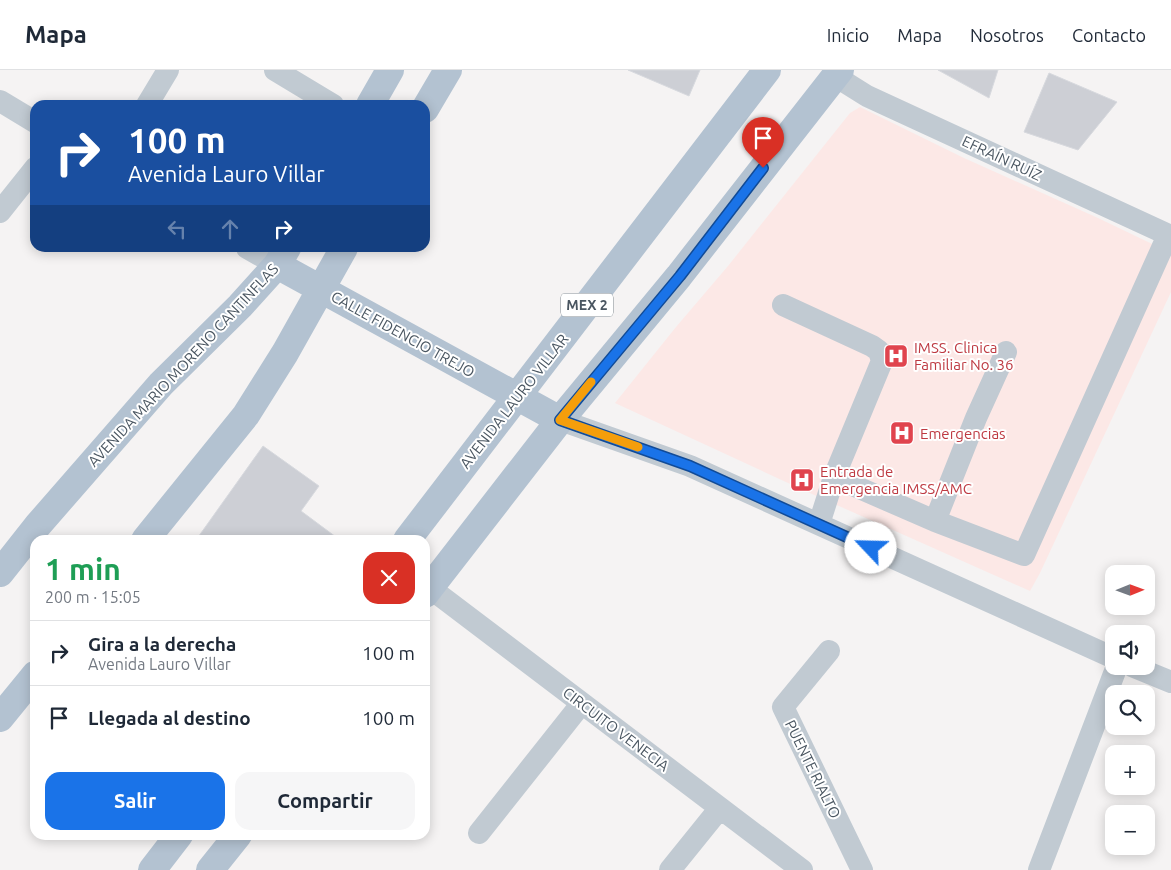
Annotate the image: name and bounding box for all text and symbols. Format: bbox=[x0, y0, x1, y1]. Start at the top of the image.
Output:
text: Mapa bbox=[25, 21, 87, 48]
text: Inicio bbox=[827, 25, 869, 45]
text: Mapa bbox=[897, 25, 942, 45]
text: Nosotros bbox=[970, 25, 1044, 45]
text: Contacto bbox=[1072, 25, 1146, 45]
pin bbox=[742, 117, 784, 168]
icon: right bbox=[45, 120, 110, 185]
text: 100 m bbox=[128, 120, 226, 160]
icon: arrive bbox=[749, 124, 777, 152]
street label: EFRAÍN RUÍZ bbox=[960, 132, 1044, 184]
text: Avenida Lauro Villar bbox=[128, 161, 325, 186]
icon: left bbox=[163, 215, 191, 243]
icon: ahead bbox=[216, 215, 244, 243]
icon: right bbox=[269, 215, 297, 243]
street label: AVENIDA MARIO MORENO CANTINFLAS bbox=[84, 260, 282, 470]
street label: CALLE FIDENCIO TREJO bbox=[328, 287, 478, 381]
road number: MEX 2 bbox=[561, 294, 613, 316]
street label: AVENIDA LAURO VILLAR bbox=[456, 330, 572, 472]
place label: IMSS. Clinica Familiar No. 36 bbox=[914, 339, 1014, 373]
hospital icon: IMSS. Clinica Familiar No. 36 bbox=[883, 343, 909, 369]
hospital icon: Emergencias bbox=[889, 420, 915, 446]
place label: Emergencias bbox=[920, 425, 1006, 442]
place label: Entrada de Emergencia IMSS/AMC bbox=[820, 463, 972, 497]
hospital icon: Entrada de Emergencia IMSS/AMC bbox=[789, 467, 815, 493]
position arrow bbox=[844, 521, 896, 573]
text: 1 min bbox=[45, 552, 121, 586]
button: close bbox=[363, 552, 415, 604]
north arrow bbox=[1105, 565, 1155, 615]
map controls bbox=[1105, 565, 1155, 855]
text: 200 m · 15:05 bbox=[45, 588, 141, 606]
button: sound bbox=[1105, 625, 1155, 675]
text: Gira a la derecha bbox=[88, 633, 236, 655]
icon: right bbox=[45, 639, 73, 667]
text: 100 m bbox=[362, 642, 415, 664]
text: Avenida Lauro Villar bbox=[88, 655, 231, 673]
street label: CIRCUITO VENECIA bbox=[560, 684, 673, 775]
button: search bbox=[1105, 685, 1155, 735]
icon: arrive bbox=[45, 704, 73, 732]
text: Llegada al destino bbox=[88, 707, 251, 729]
text: 100 m bbox=[362, 707, 415, 729]
street label: PUENTE RIALTO bbox=[782, 717, 844, 821]
button: + bbox=[1105, 745, 1155, 795]
button: Salir bbox=[45, 772, 225, 830]
button: Compartir bbox=[235, 772, 415, 830]
button: − bbox=[1105, 805, 1155, 855]

